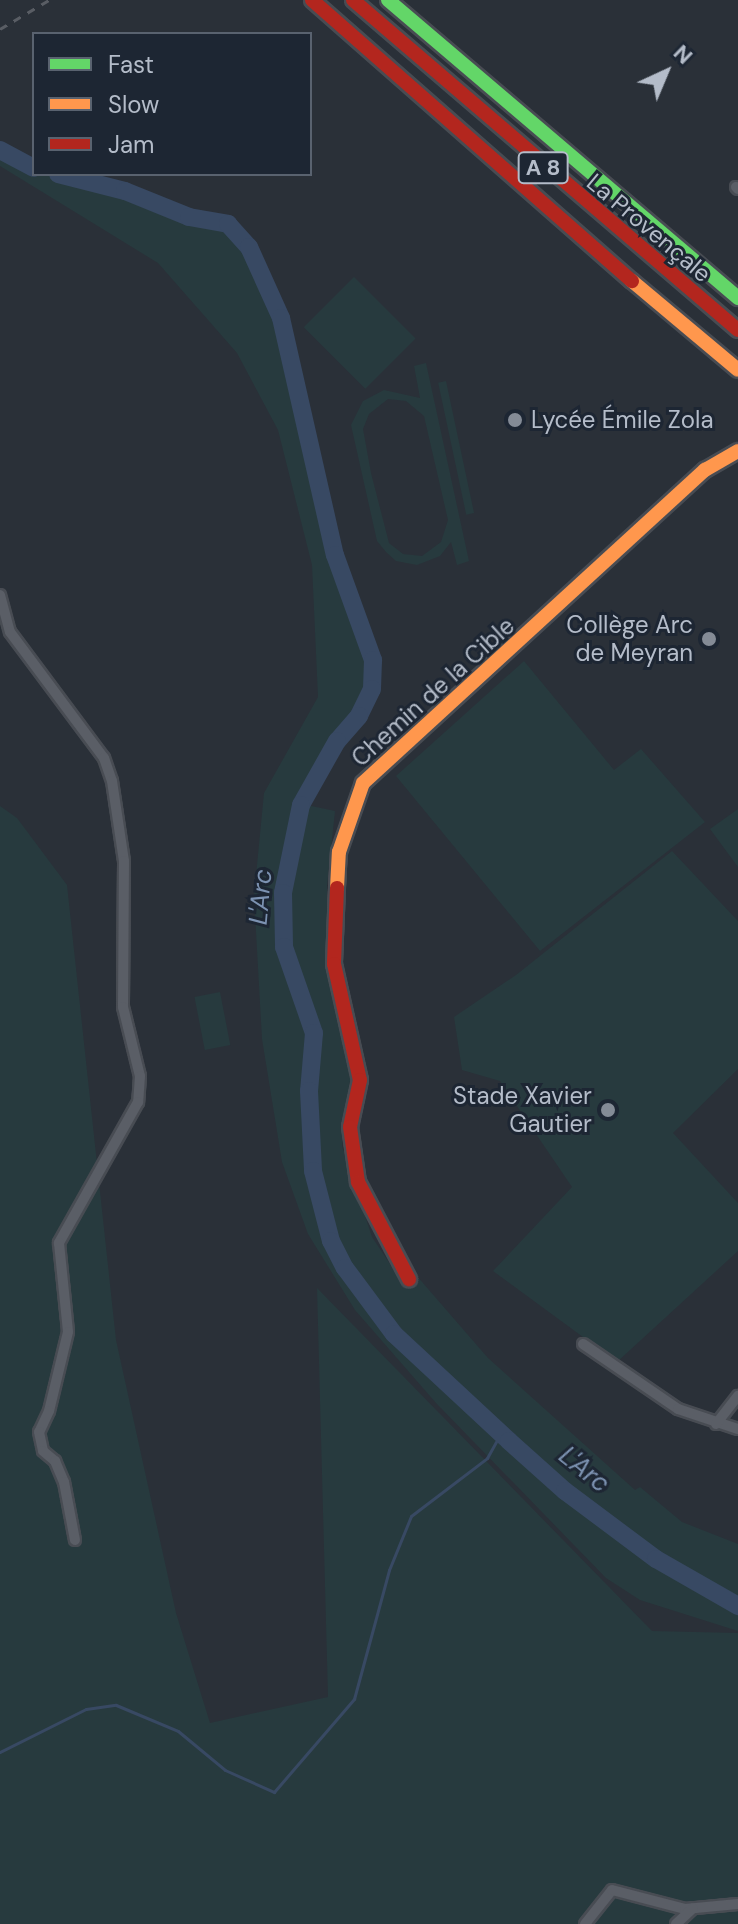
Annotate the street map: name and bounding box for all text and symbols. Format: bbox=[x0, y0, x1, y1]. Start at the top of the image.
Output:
legend bbox=[32, 32, 312, 176]
north arrow bbox=[626, 32, 706, 112]
text: N bbox=[667, 38, 699, 70]
text: Fast bbox=[108, 49, 154, 80]
text: Slow bbox=[108, 89, 159, 120]
text: Jam bbox=[108, 129, 154, 160]
road number: A 8 bbox=[517, 150, 569, 186]
street label: La Provençale bbox=[581, 168, 717, 288]
place label: Lycée Émile Zola bbox=[531, 406, 713, 434]
marker: Lycée Émile Zola bbox=[506, 411, 524, 429]
street label: Chemin de la Cible bbox=[346, 611, 520, 773]
place label: Collège Arc de Meyran bbox=[566, 611, 693, 667]
marker: Collège Arc de Meyran bbox=[700, 630, 718, 648]
water label: L'Arc bbox=[243, 868, 279, 926]
place label: Stade Xavier Gautier bbox=[453, 1082, 592, 1138]
marker: Stade Xavier Gautier bbox=[599, 1101, 617, 1119]
water label: L'Arc bbox=[553, 1440, 615, 1500]

